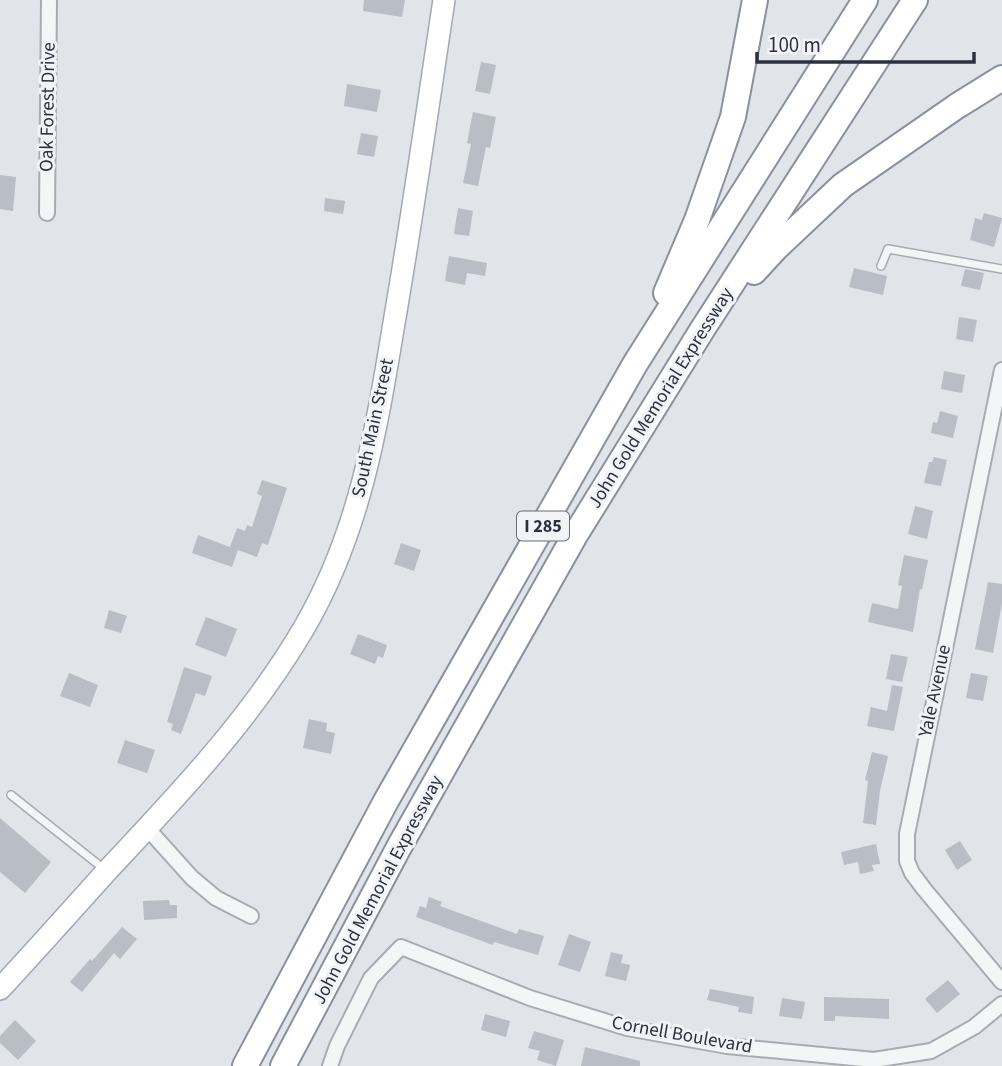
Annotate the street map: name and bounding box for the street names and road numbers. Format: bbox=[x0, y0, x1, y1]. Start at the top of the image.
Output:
street label: Oak Forest Drive bbox=[33, 42, 63, 172]
street label: John Gold Memorial Expressway bbox=[582, 282, 740, 514]
street label: South Main Street bbox=[345, 356, 401, 500]
road number: I 285 bbox=[517, 512, 569, 540]
street label: Yale Avenue bbox=[912, 642, 958, 741]
street label: John Gold Memorial Expressway bbox=[306, 771, 450, 1009]
street label: Cornell Boulevard bbox=[610, 1009, 754, 1061]

